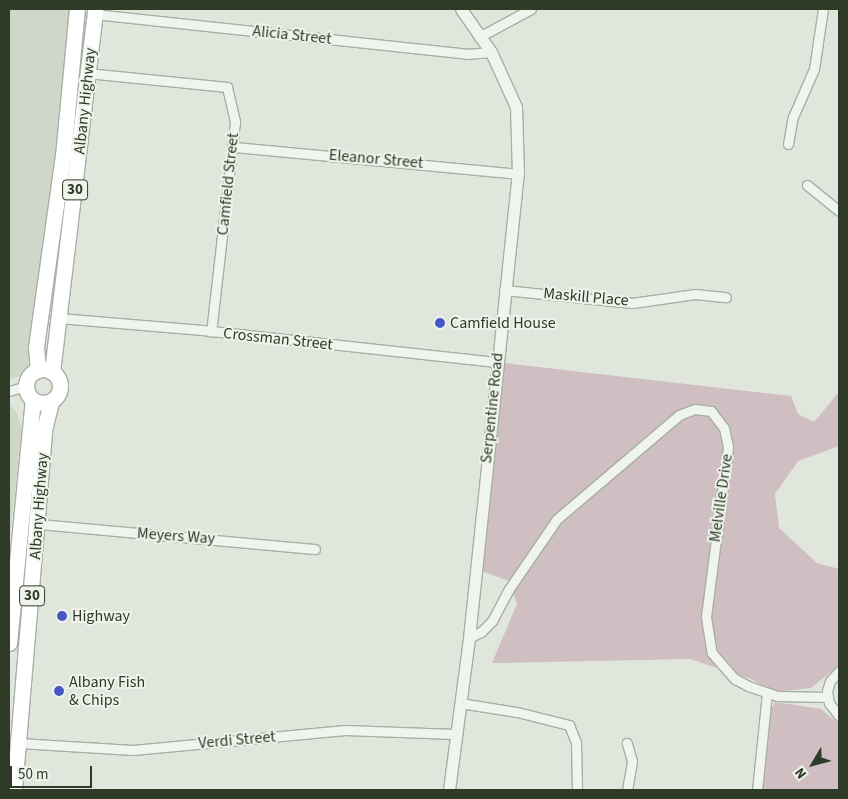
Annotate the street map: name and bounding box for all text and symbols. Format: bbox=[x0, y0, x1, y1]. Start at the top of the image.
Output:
street label: Alicia Street bbox=[252, 21, 332, 49]
street label: Albany Highway bbox=[70, 47, 100, 155]
street label: Camfield Street bbox=[213, 132, 243, 236]
street label: Eleanor Street bbox=[328, 145, 424, 173]
road number: 30 bbox=[61, 178, 89, 202]
street label: Maskill Place bbox=[542, 284, 630, 310]
place label: Camfield House bbox=[450, 313, 556, 333]
marker: Camfield House bbox=[434, 317, 446, 329]
street label: Crossman Street bbox=[222, 324, 334, 354]
street label: Serpentine Road bbox=[477, 352, 507, 464]
street label: Albany Highway bbox=[26, 452, 52, 560]
street label: Melville Drive bbox=[705, 453, 737, 543]
street label: Meyers Way bbox=[136, 524, 216, 548]
road number: 30 bbox=[18, 584, 46, 608]
place label: Highway bbox=[72, 606, 130, 626]
marker: Highway bbox=[56, 610, 68, 622]
place label: Albany Fish & Chips bbox=[69, 672, 145, 710]
marker: Albany Fish & Chips bbox=[53, 685, 65, 697]
street label: Verdi Street bbox=[198, 727, 276, 753]
north arrow bbox=[788, 739, 838, 789]
scale bar bbox=[12, 756, 95, 788]
text: N bbox=[790, 763, 812, 783]
text: 50 m bbox=[18, 764, 48, 785]

